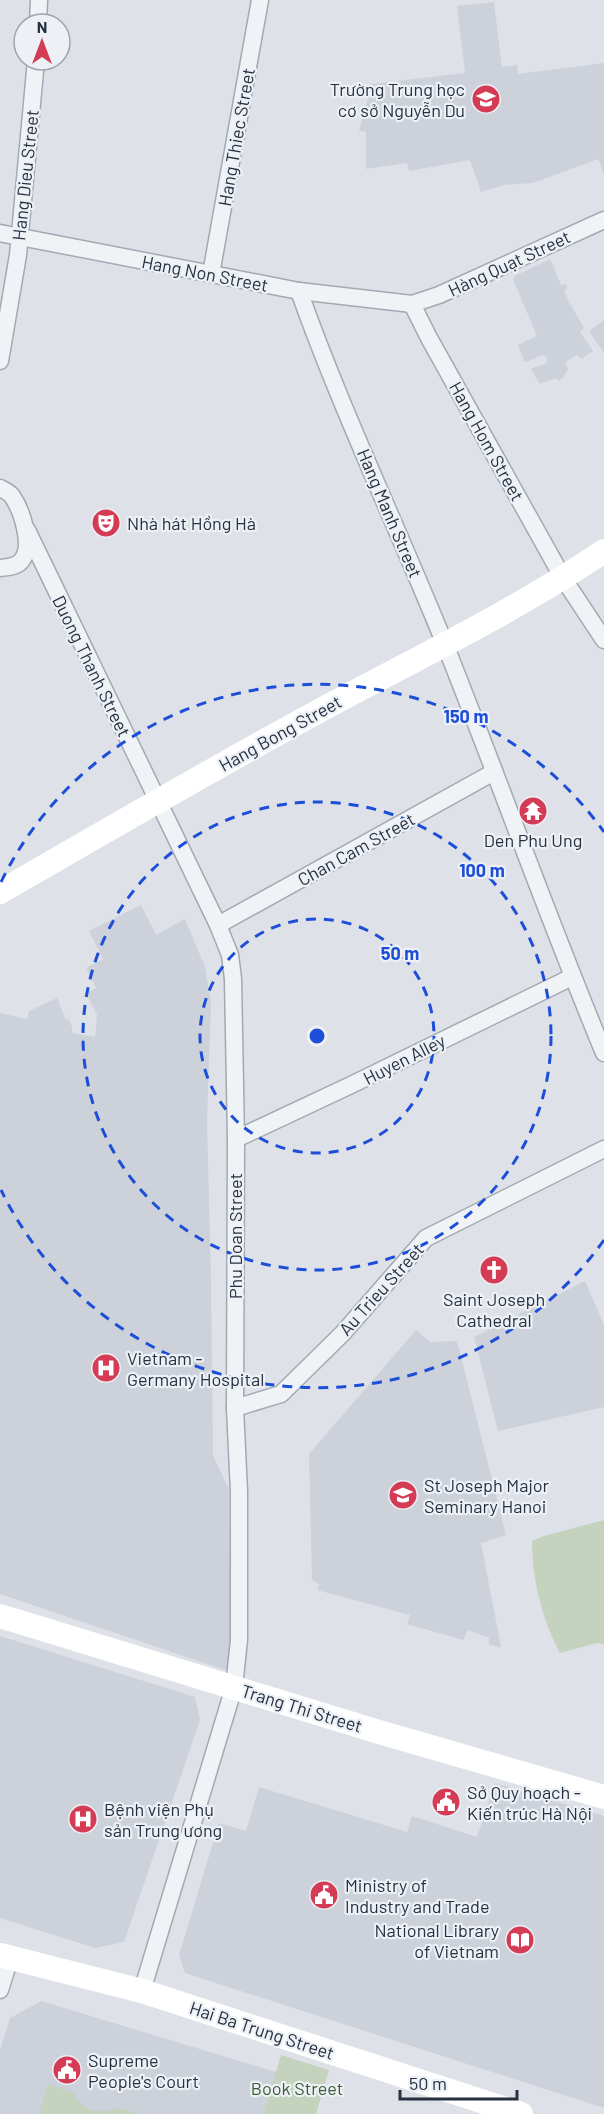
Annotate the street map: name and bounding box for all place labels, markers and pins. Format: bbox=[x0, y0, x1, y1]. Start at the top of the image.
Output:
place label: Trường Trung học cơ sở Nguyễn Du bbox=[330, 78, 465, 121]
school or university icon: Trường Trung học cơ sở Nguyễn Du bbox=[470, 83, 502, 115]
theatre icon: Nhà hát Hồng Hà bbox=[90, 507, 122, 539]
place label: Nhà hát Hồng Hà bbox=[127, 512, 256, 534]
temple icon: Den Phu Ung bbox=[517, 795, 549, 827]
place label: Den Phu Ung bbox=[484, 829, 582, 851]
centre of rings bbox=[307, 1026, 327, 1046]
church icon: Saint Joseph Cathedral bbox=[478, 1254, 510, 1286]
place label: Saint Joseph Cathedral bbox=[443, 1288, 545, 1331]
place label: Vietnam - Germany Hospital bbox=[127, 1347, 264, 1390]
hospital icon: Vietnam - Germany Hospital bbox=[90, 1352, 122, 1384]
place label: St Joseph Major Seminary Hanoi bbox=[424, 1474, 550, 1517]
school or university icon: St Joseph Major Seminary Hanoi bbox=[387, 1479, 419, 1511]
place label: Sở Quy hoạch - Kiến trúc Hà Nội bbox=[467, 1781, 592, 1824]
public building icon: Sở Quy hoạch - Kiến trúc Hà Nội bbox=[430, 1786, 462, 1818]
place label: Bệnh viện Phụ sản Trung ương bbox=[104, 1798, 222, 1841]
hospital icon: Bệnh viện Phụ sản Trung ương bbox=[67, 1803, 99, 1835]
place label: Ministry of Industry and Trade bbox=[345, 1874, 490, 1917]
public building icon: Ministry of Industry and Trade bbox=[308, 1879, 340, 1911]
place label: National Library of Vietnam bbox=[374, 1919, 499, 1962]
library icon: National Library of Vietnam bbox=[504, 1924, 536, 1956]
place label: Supreme People's Court bbox=[88, 2049, 199, 2092]
public building icon: Supreme People's Court bbox=[51, 2054, 83, 2086]

